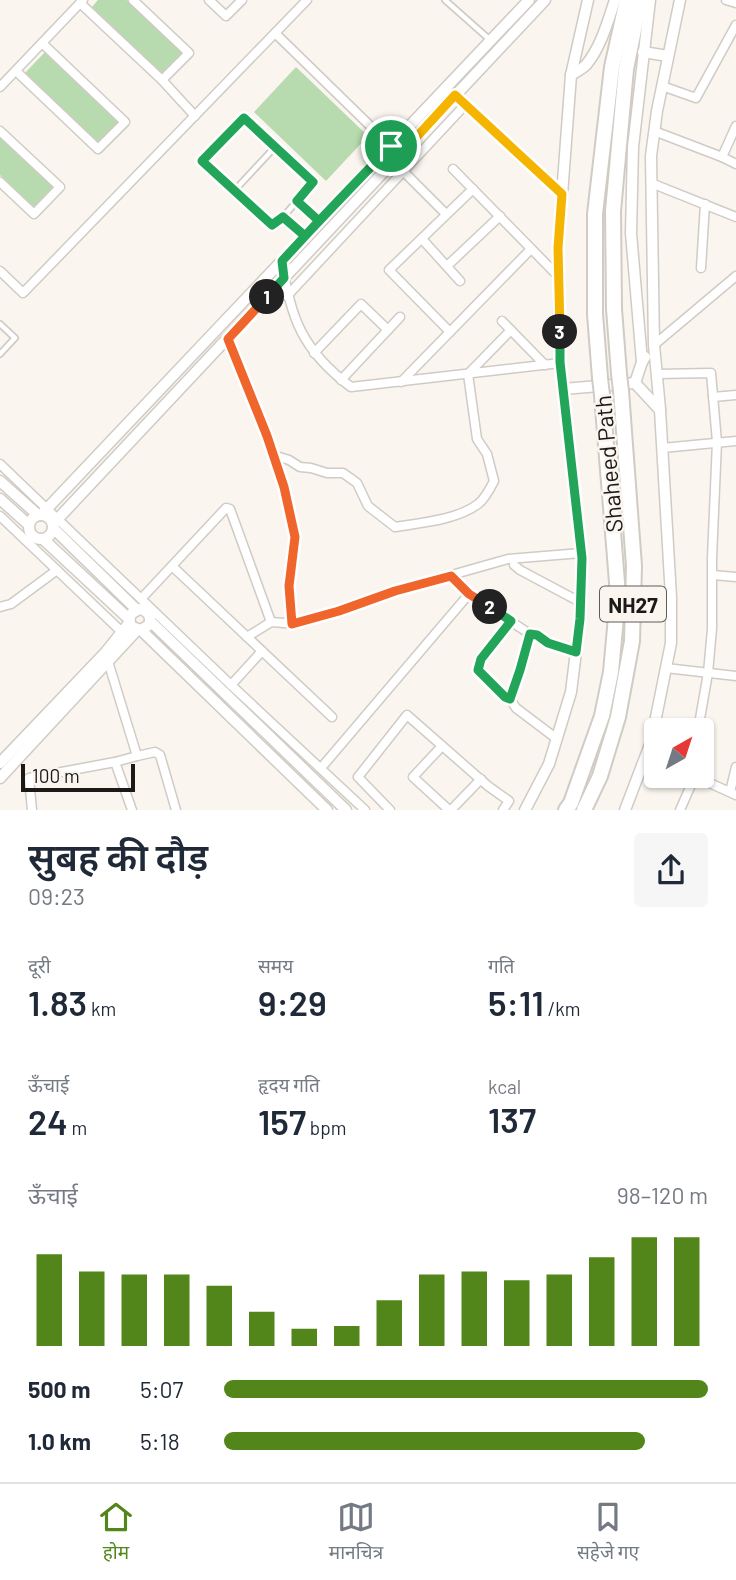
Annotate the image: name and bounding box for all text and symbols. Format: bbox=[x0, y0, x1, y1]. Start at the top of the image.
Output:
pin bbox=[361, 116, 421, 176]
icon: arrive bbox=[372, 127, 410, 165]
pin: 1 bbox=[250, 280, 284, 314]
text: 1 bbox=[263, 285, 270, 308]
pin: 3 bbox=[542, 314, 578, 350]
text: 3 bbox=[554, 320, 565, 343]
street label: Shaheed Path bbox=[588, 394, 628, 534]
road number: NH27 bbox=[600, 586, 666, 622]
pin: 2 bbox=[472, 590, 508, 624]
text: 2 bbox=[484, 595, 495, 618]
north arrow bbox=[644, 718, 714, 788]
map controls bbox=[644, 718, 714, 788]
scale bar bbox=[21, 761, 135, 793]
text: 100 m bbox=[32, 764, 80, 787]
text: सुबह की दौड़ bbox=[28, 833, 208, 879]
button: share bbox=[634, 833, 708, 907]
text: 09:23 bbox=[28, 882, 85, 910]
text: दूरी bbox=[28, 954, 51, 977]
text: समय bbox=[258, 954, 293, 977]
text: गति bbox=[488, 954, 514, 977]
text: 1.83 bbox=[28, 981, 87, 1023]
text: 9:29 bbox=[258, 981, 327, 1023]
text: 5:11 bbox=[488, 981, 544, 1023]
text: km bbox=[87, 997, 116, 1020]
text: /km bbox=[544, 997, 581, 1020]
text: ऊँचाई bbox=[28, 1073, 69, 1096]
text: हृदय गति bbox=[258, 1073, 320, 1096]
text: kcal bbox=[488, 1075, 521, 1098]
text: 137 bbox=[488, 1098, 536, 1140]
text: 24 bbox=[28, 1100, 68, 1142]
text: 157 bbox=[258, 1100, 306, 1142]
text: m bbox=[68, 1116, 87, 1139]
text: bpm bbox=[306, 1116, 346, 1139]
text: ऊँचाई bbox=[28, 1181, 78, 1209]
text: 98–120 m bbox=[617, 1181, 708, 1209]
text: 500 m bbox=[28, 1375, 90, 1403]
text: 5:07 bbox=[140, 1375, 184, 1403]
text: 1.0 km bbox=[28, 1427, 91, 1455]
text: 5:18 bbox=[140, 1427, 180, 1455]
tab: होम bbox=[97, 1498, 135, 1567]
tab: मानचित्र bbox=[329, 1498, 383, 1567]
tab: सहेजे गए bbox=[577, 1498, 639, 1567]

